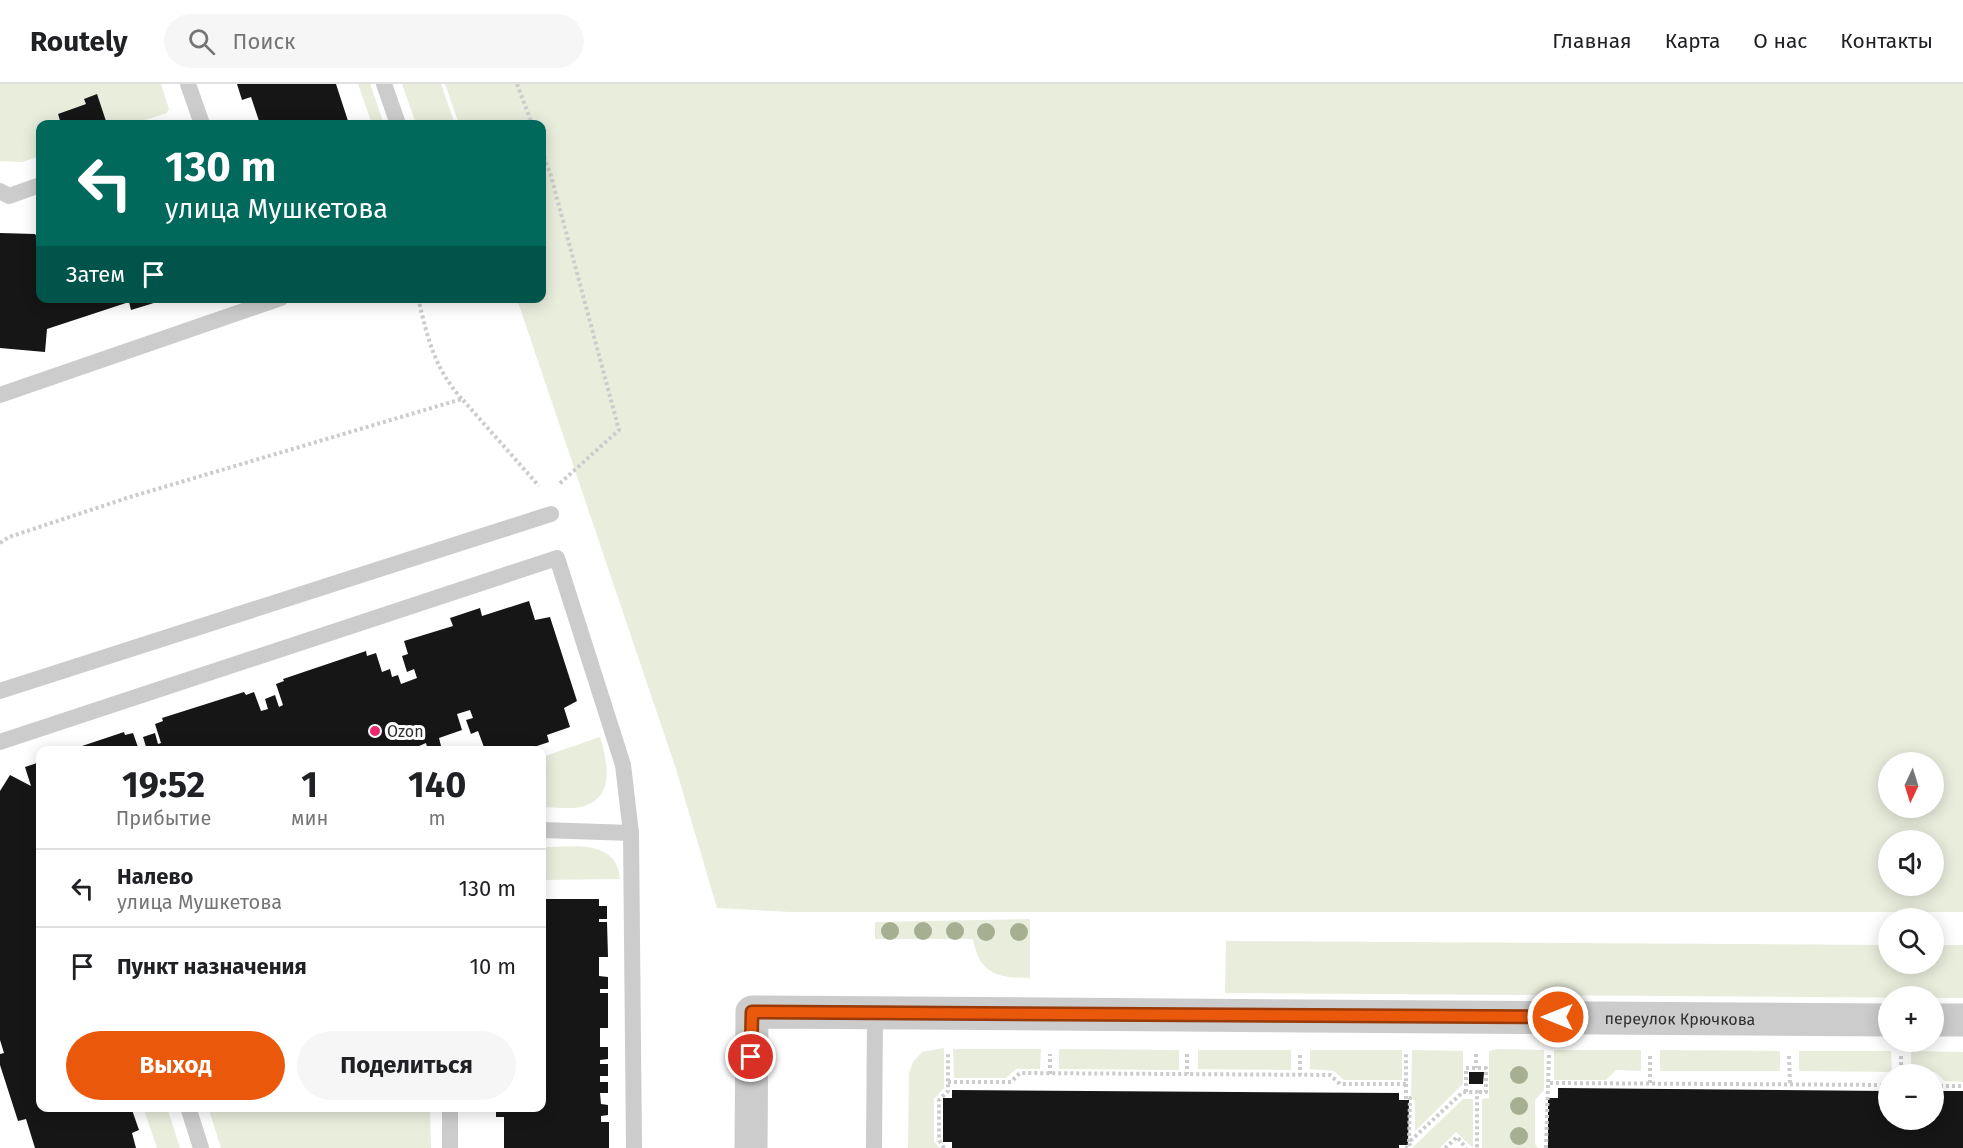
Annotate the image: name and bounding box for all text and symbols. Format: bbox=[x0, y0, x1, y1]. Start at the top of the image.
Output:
search box bbox=[164, 14, 584, 68]
text: Routely bbox=[30, 25, 128, 58]
icon: search bbox=[185, 25, 218, 58]
text: Поиск bbox=[233, 28, 295, 55]
text: Главная bbox=[1552, 28, 1632, 54]
text: Карта bbox=[1665, 28, 1720, 54]
text: О нас bbox=[1753, 28, 1807, 54]
text: Контакты bbox=[1840, 28, 1933, 54]
text: 130 m bbox=[165, 142, 276, 192]
icon: left bbox=[66, 144, 144, 222]
text: улица Мушкетова bbox=[165, 193, 388, 225]
icon: arrive bbox=[137, 258, 170, 291]
text: Затем bbox=[66, 261, 125, 288]
place label: Ozon bbox=[387, 722, 424, 741]
marker: Ozon bbox=[368, 724, 382, 738]
north arrow bbox=[1878, 752, 1944, 818]
map controls bbox=[1878, 752, 1944, 1130]
text: 19:52 bbox=[122, 763, 205, 807]
text: 1 bbox=[301, 763, 318, 807]
text: 140 bbox=[408, 763, 466, 807]
text: Прибытие bbox=[116, 806, 211, 830]
text: мин bbox=[291, 806, 328, 830]
text: m bbox=[429, 806, 446, 830]
button: sound bbox=[1878, 830, 1944, 896]
text: Налево bbox=[117, 863, 193, 890]
icon: left bbox=[66, 872, 99, 905]
text: 130 m bbox=[459, 875, 516, 902]
text: улица Мушкетова bbox=[117, 890, 282, 914]
button: search bbox=[1878, 908, 1944, 974]
icon: arrive bbox=[66, 950, 99, 983]
text: Пункт назначения bbox=[117, 953, 307, 980]
text: 10 m bbox=[470, 953, 516, 980]
position arrow bbox=[1526, 985, 1590, 1049]
button: + bbox=[1878, 986, 1944, 1052]
street label: переулок Крючкова bbox=[1605, 1009, 1755, 1029]
button: Выход bbox=[66, 1031, 285, 1100]
button: Поделиться bbox=[297, 1031, 516, 1100]
pin bbox=[725, 1031, 776, 1082]
icon: arrive bbox=[734, 1040, 767, 1073]
button: − bbox=[1878, 1064, 1944, 1130]

